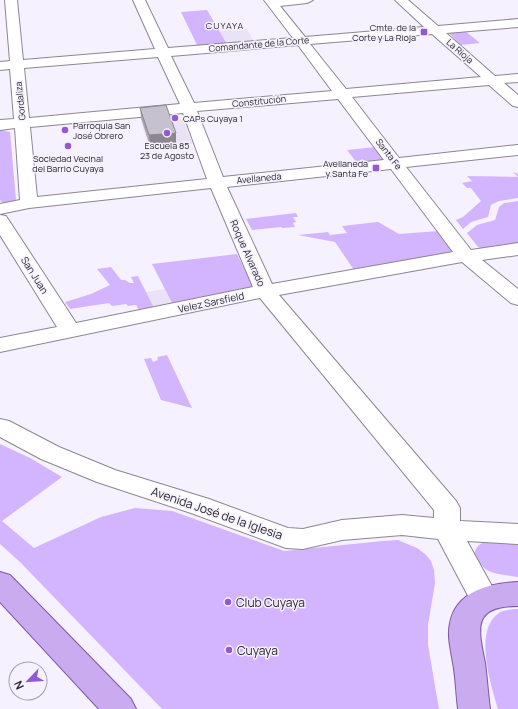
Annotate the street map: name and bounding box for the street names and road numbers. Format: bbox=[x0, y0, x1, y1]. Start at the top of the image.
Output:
street label: Comandante de la Corte bbox=[208, 33, 310, 55]
street label: La Rioja bbox=[444, 36, 476, 66]
street label: Gordaliza bbox=[12, 81, 28, 121]
street label: Constitución bbox=[231, 92, 287, 110]
street label: Santa Fe bbox=[373, 136, 405, 172]
street label: Avellaneda bbox=[236, 169, 282, 187]
street label: Roque Alvarado bbox=[227, 217, 269, 289]
street label: San Juan bbox=[18, 254, 52, 296]
street label: Velez Sarsfield bbox=[177, 288, 245, 316]
street label: Avenida José de la Iglesia bbox=[149, 482, 285, 544]

